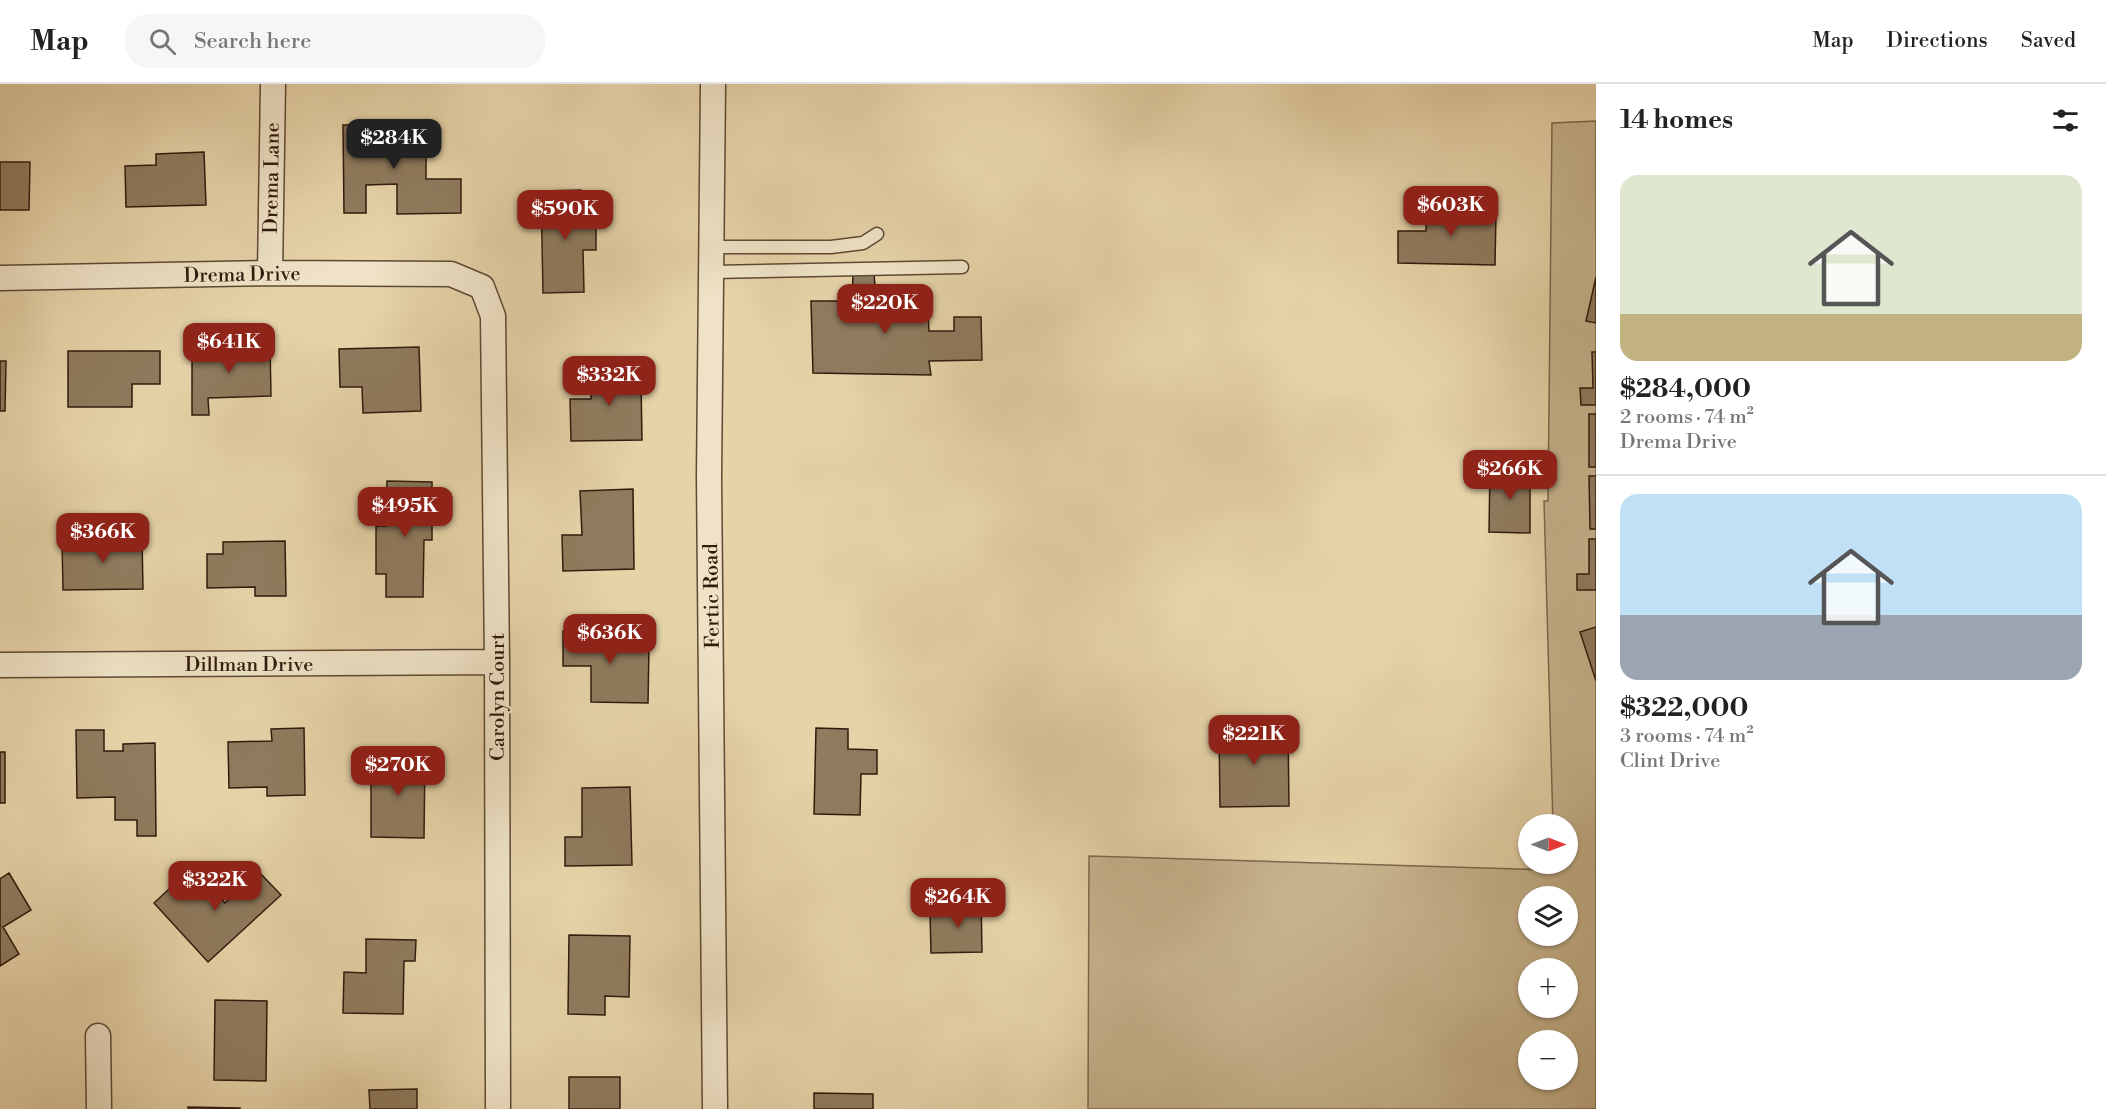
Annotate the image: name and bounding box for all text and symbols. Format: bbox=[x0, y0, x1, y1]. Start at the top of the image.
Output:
search box bbox=[125, 14, 545, 68]
text: Map bbox=[30, 24, 89, 59]
icon: search bbox=[146, 25, 179, 58]
text: Search here bbox=[194, 28, 311, 55]
text: Map bbox=[1812, 28, 1854, 54]
text: Directions bbox=[1887, 28, 1988, 54]
text: Saved bbox=[2021, 28, 2076, 54]
text: 14 homes bbox=[1620, 104, 1733, 136]
icon: filters bbox=[2049, 104, 2082, 137]
pin: $284K bbox=[352, 119, 436, 170]
street label: Drema Lane bbox=[259, 122, 286, 234]
text: $284K bbox=[360, 126, 428, 151]
pin: $603K bbox=[1409, 186, 1493, 237]
pin: $590K bbox=[523, 190, 607, 241]
text: $603K bbox=[1417, 193, 1485, 218]
text: $590K bbox=[531, 197, 599, 222]
icon: home bbox=[1797, 214, 1905, 322]
street label: Drema Drive bbox=[183, 262, 301, 289]
pin: $220K bbox=[843, 284, 927, 335]
text: $220K bbox=[851, 291, 919, 316]
pin: $641K bbox=[187, 323, 271, 374]
text: $641K bbox=[197, 330, 261, 355]
pin: $332K bbox=[567, 356, 651, 407]
text: $332K bbox=[577, 363, 641, 388]
text: $284,000 bbox=[1620, 373, 1751, 405]
text: 2 rooms · 74 m² bbox=[1620, 405, 1754, 430]
text: Drema Drive bbox=[1620, 430, 1737, 455]
pin: $266K bbox=[1468, 450, 1552, 501]
text: $266K bbox=[1477, 457, 1543, 482]
pin: $495K bbox=[363, 487, 447, 538]
text: $495K bbox=[372, 494, 438, 519]
pin: $366K bbox=[61, 513, 145, 564]
text: $366K bbox=[70, 520, 136, 545]
icon: home bbox=[1797, 533, 1905, 641]
street label: Fertic Road bbox=[699, 542, 726, 649]
pin: $636K bbox=[568, 614, 652, 665]
text: $636K bbox=[577, 621, 643, 646]
street label: Carolyn Court bbox=[486, 633, 511, 761]
street label: Dillman Drive bbox=[185, 653, 313, 678]
text: $322,000 bbox=[1620, 692, 1748, 724]
pin: $221K bbox=[1212, 715, 1296, 766]
text: $221K bbox=[1223, 722, 1285, 747]
text: 3 rooms · 74 m² bbox=[1620, 724, 1753, 749]
pin: $270K bbox=[356, 746, 440, 797]
text: Clint Drive bbox=[1620, 749, 1720, 774]
text: $270K bbox=[365, 753, 431, 778]
north arrow bbox=[1518, 814, 1578, 874]
map controls bbox=[1518, 814, 1578, 1090]
pin: $322K bbox=[173, 861, 257, 912]
text: $322K bbox=[182, 868, 248, 893]
pin: $264K bbox=[916, 878, 1000, 929]
text: $264K bbox=[925, 885, 992, 910]
button: layers bbox=[1518, 886, 1578, 946]
button: + bbox=[1518, 958, 1578, 1018]
button: − bbox=[1518, 1030, 1578, 1090]

